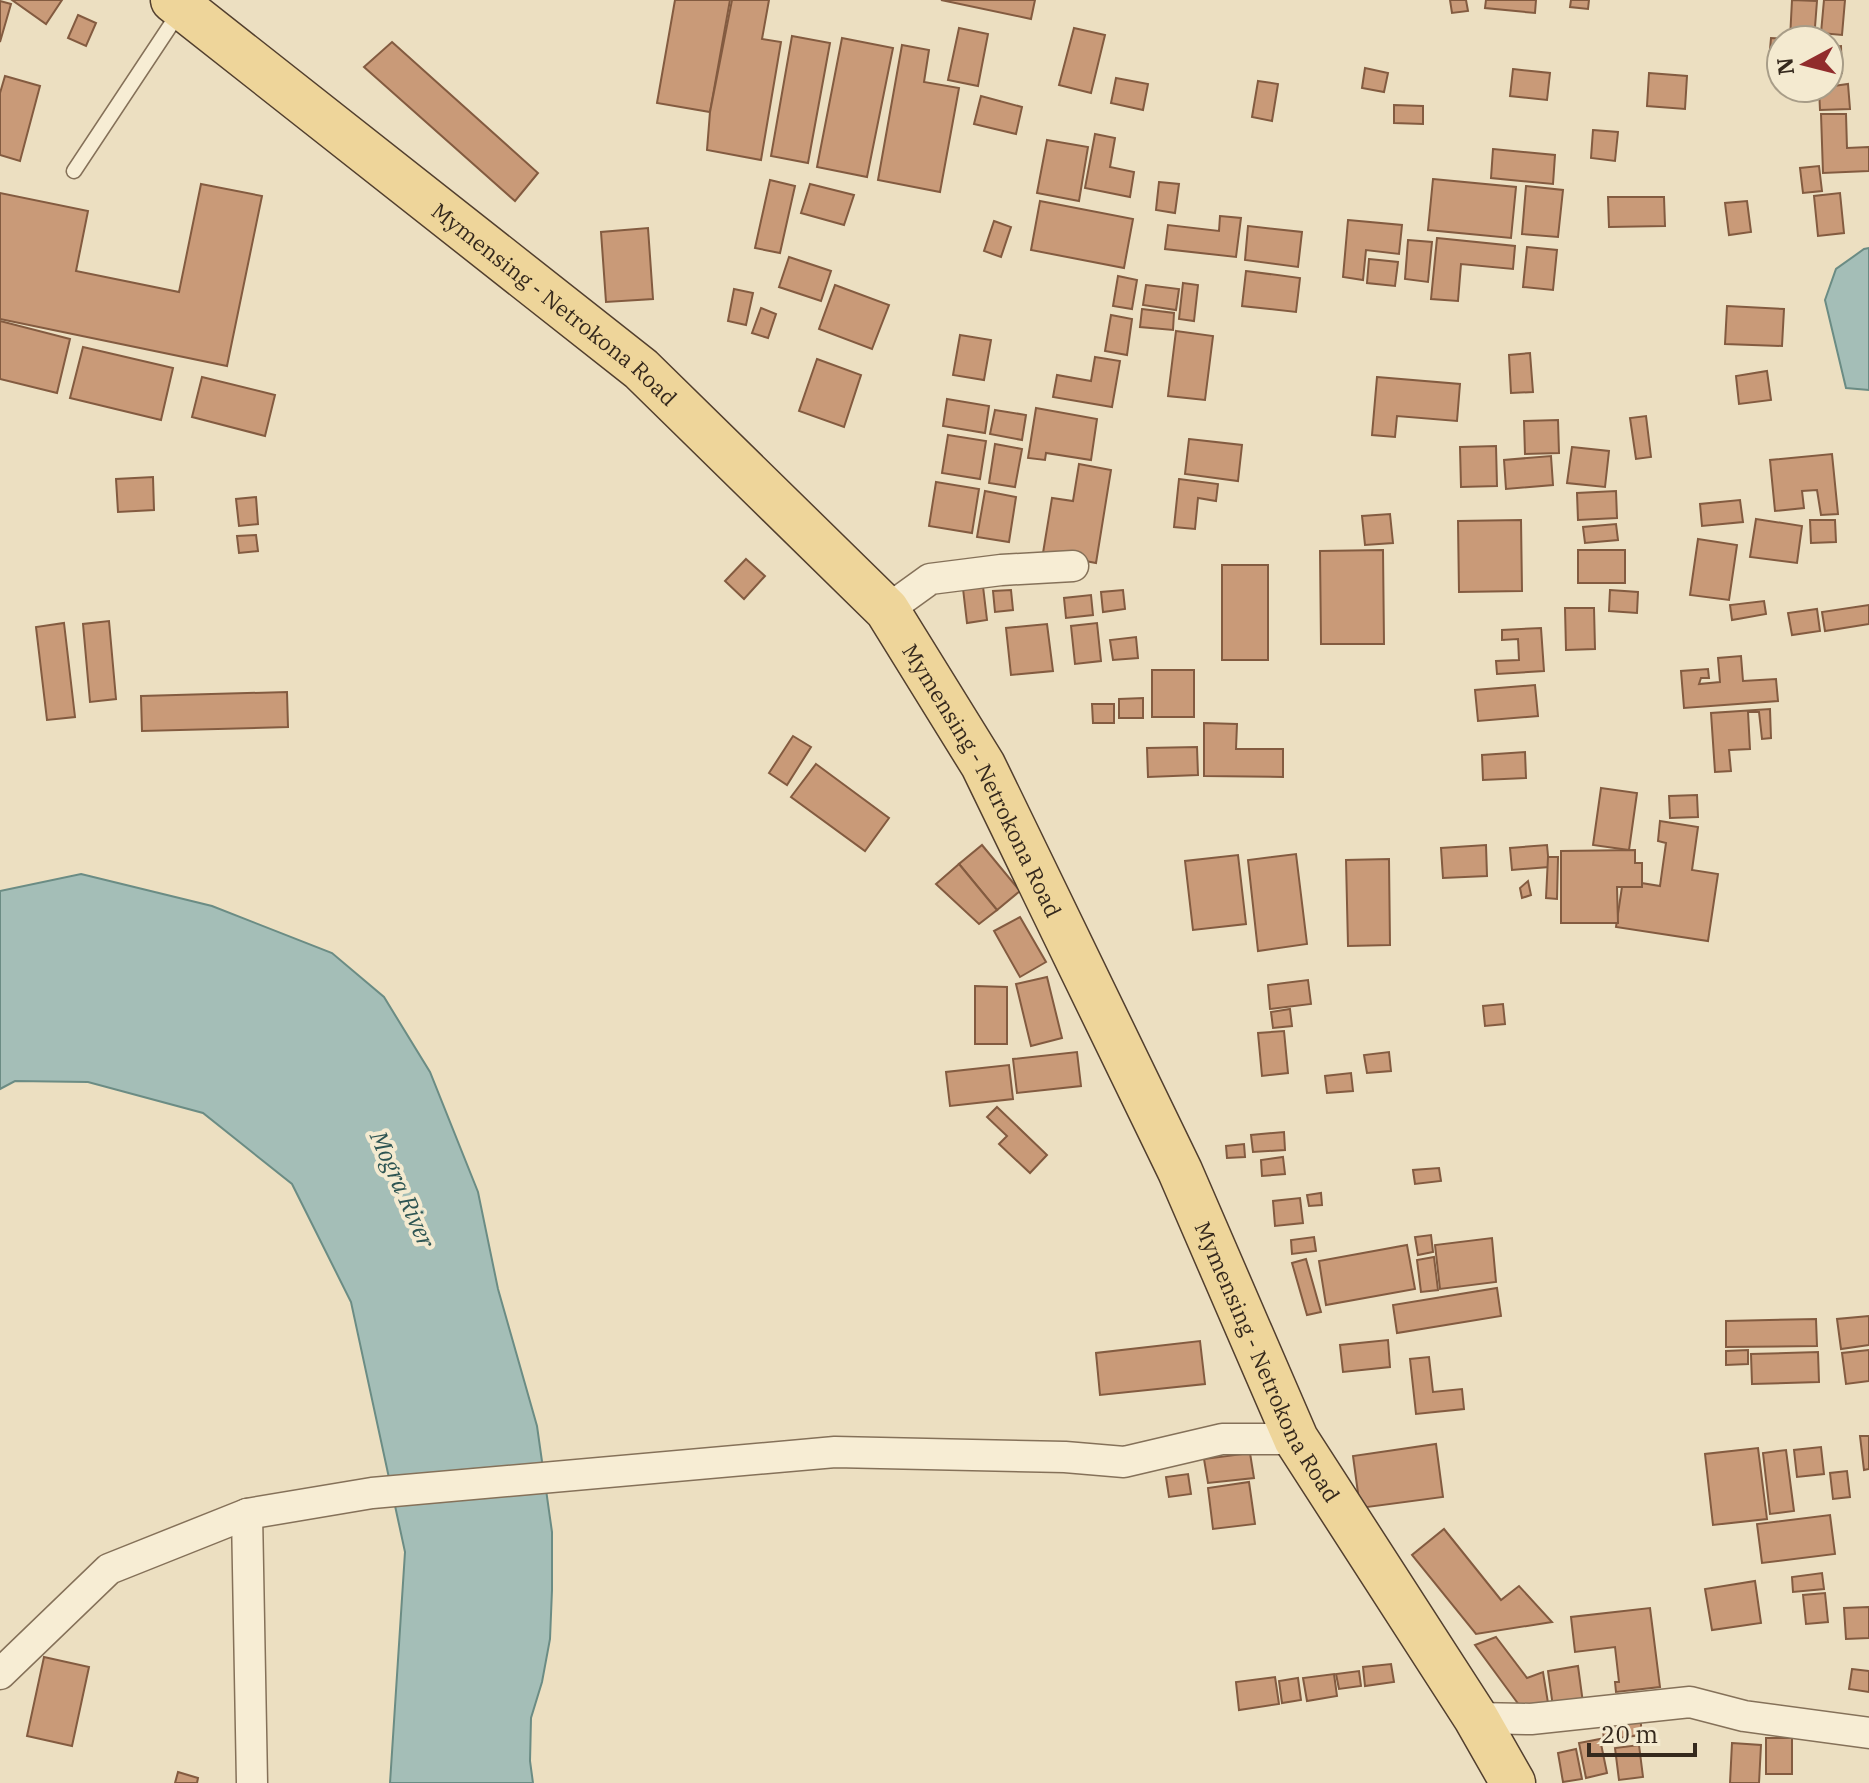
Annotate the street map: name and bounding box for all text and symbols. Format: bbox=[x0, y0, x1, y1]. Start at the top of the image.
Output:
north arrow bbox=[1765, 24, 1845, 104]
text: N bbox=[1769, 56, 1800, 77]
street label: Mymensing - Netrokona Road bbox=[426, 195, 684, 411]
street label: Mymensing - Netrokona Road bbox=[897, 638, 1069, 922]
water label: Mogra River bbox=[363, 1125, 444, 1254]
street label: Mymensing - Netrokona Road bbox=[1189, 1217, 1347, 1507]
scale bar bbox=[1589, 1707, 1695, 1757]
text: 20 m bbox=[1601, 1718, 1658, 1750]

